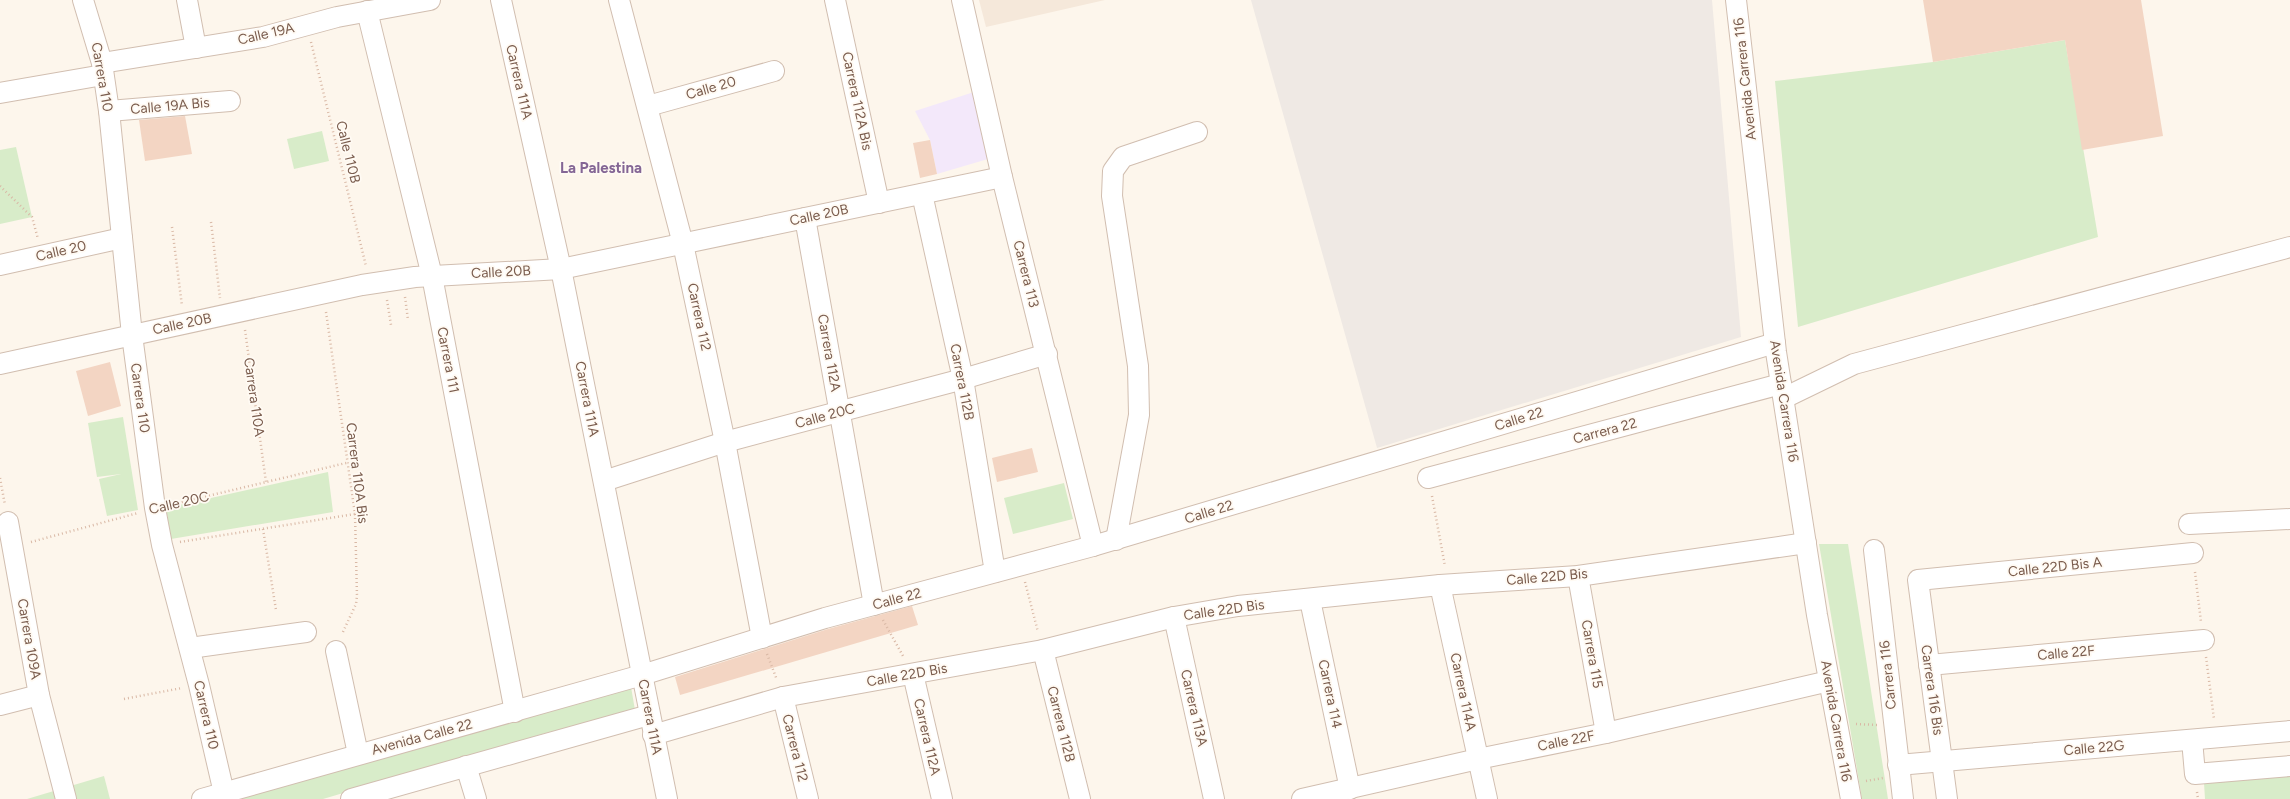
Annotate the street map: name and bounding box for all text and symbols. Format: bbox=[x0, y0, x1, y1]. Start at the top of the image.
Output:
street label: Avenida Carrera 116 bbox=[1730, 17, 1760, 141]
street label: Calle 19A bbox=[236, 19, 297, 49]
street label: Carrera 110 bbox=[88, 41, 116, 113]
street label: Carrera 111A bbox=[502, 43, 536, 122]
street label: Carrera 112A Bis bbox=[838, 50, 876, 152]
street label: Calle 20 bbox=[684, 73, 738, 103]
street label: Calle 19A Bis bbox=[130, 94, 210, 118]
street label: Calle 110B bbox=[332, 119, 364, 185]
district label: La Palestina bbox=[560, 159, 642, 177]
street label: Calle 20B bbox=[788, 200, 850, 230]
street label: Calle 20 bbox=[34, 237, 88, 265]
street label: Carrera 113 bbox=[1009, 239, 1043, 309]
street label: Calle 20B bbox=[471, 262, 531, 282]
street label: Carrera 112 bbox=[684, 281, 714, 353]
street label: Calle 20B bbox=[151, 309, 213, 339]
street label: Carrera 112A bbox=[814, 313, 844, 394]
street label: Carrera 111 bbox=[433, 325, 463, 395]
street label: Avenida Carrera 116 bbox=[1766, 339, 1802, 463]
street label: Carrera 112B bbox=[946, 342, 978, 422]
street label: Carrera 110A bbox=[240, 356, 268, 438]
street label: Carrera 111A bbox=[571, 360, 603, 439]
street label: Carrera 110 bbox=[127, 362, 153, 434]
street label: Calle 20C bbox=[793, 400, 857, 432]
street label: Calle 22 bbox=[1493, 404, 1545, 434]
street label: Carrera 22 bbox=[1571, 414, 1639, 448]
street label: Carrera 110A Bis bbox=[342, 422, 372, 524]
street label: Calle 20C bbox=[147, 488, 211, 518]
street label: Calle 22 bbox=[1183, 497, 1235, 527]
street label: Calle 22D Bis A bbox=[2007, 554, 2103, 580]
street label: Calle 22D Bis bbox=[1506, 565, 1588, 589]
street label: Calle 22 bbox=[871, 584, 923, 614]
street label: Calle 22D Bis bbox=[1182, 596, 1266, 624]
street label: Carrera 109A bbox=[14, 597, 45, 681]
street label: Carrera 115 bbox=[1578, 618, 1606, 690]
street label: Carrera 116 bbox=[1876, 640, 1900, 710]
street label: Calle 22F bbox=[2036, 642, 2096, 664]
street label: Carrera 116 Bis bbox=[1917, 644, 1947, 736]
street label: Carrera 114A bbox=[1446, 651, 1480, 733]
street label: Carrera 114 bbox=[1314, 658, 1346, 730]
street label: Avenida Carrera 116 bbox=[1817, 659, 1855, 783]
street label: Calle 22D Bis bbox=[865, 660, 949, 690]
street label: Carrera 113A bbox=[1177, 668, 1211, 749]
street label: Carrera 111A bbox=[634, 678, 666, 757]
street label: Carrera 110 bbox=[190, 679, 222, 751]
street label: Carrera 112B bbox=[1043, 684, 1079, 764]
street label: Carrera 112A bbox=[910, 697, 944, 778]
street label: Carrera 112 bbox=[778, 712, 812, 784]
street label: Avenida Calle 22 bbox=[370, 715, 474, 759]
street label: Calle 22F bbox=[1536, 727, 1596, 755]
street label: Calle 22G bbox=[2063, 737, 2125, 759]

